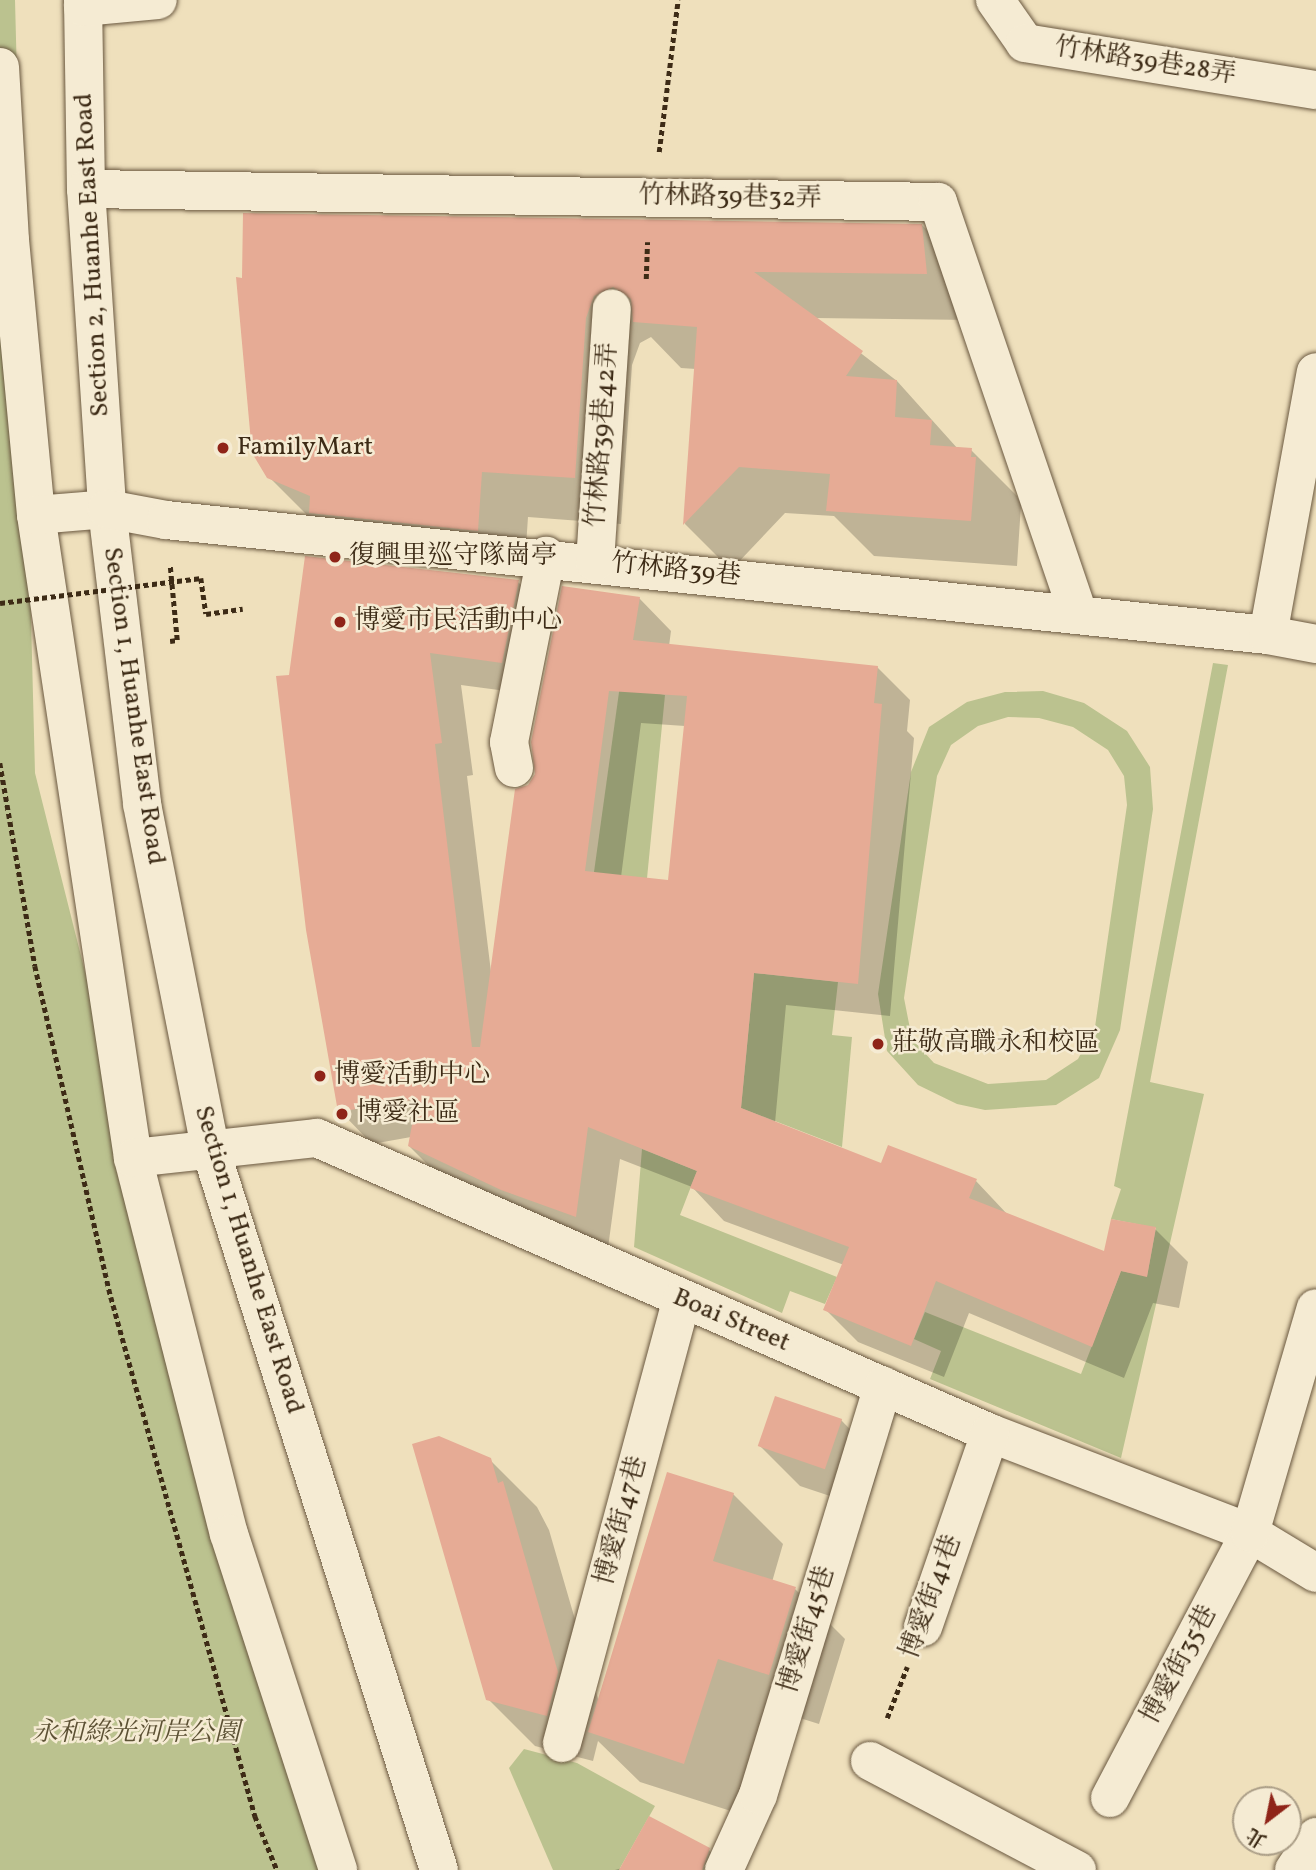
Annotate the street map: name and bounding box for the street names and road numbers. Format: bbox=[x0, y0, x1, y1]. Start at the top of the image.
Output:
street label: 竹林路39巷28弄 bbox=[1052, 32, 1238, 92]
street label: Section 2, Huanhe East Road bbox=[69, 92, 117, 418]
street label: 竹林路39巷32弄 bbox=[638, 181, 822, 215]
street label: 竹林路39巷42弄 bbox=[581, 341, 625, 529]
street label: Section 1, Huanhe East Road bbox=[95, 545, 171, 867]
street label: 竹林路39巷 bbox=[610, 549, 742, 593]
street label: Section 1, Huanhe East Road bbox=[186, 1102, 310, 1418]
street label: Boai Street bbox=[668, 1282, 794, 1360]
street label: 博愛街47巷 bbox=[590, 1453, 654, 1589]
street label: 博愛街41巷 bbox=[895, 1531, 969, 1663]
street label: 博愛街45巷 bbox=[774, 1563, 842, 1697]
street label: 博愛街35巷 bbox=[1136, 1600, 1224, 1730]

